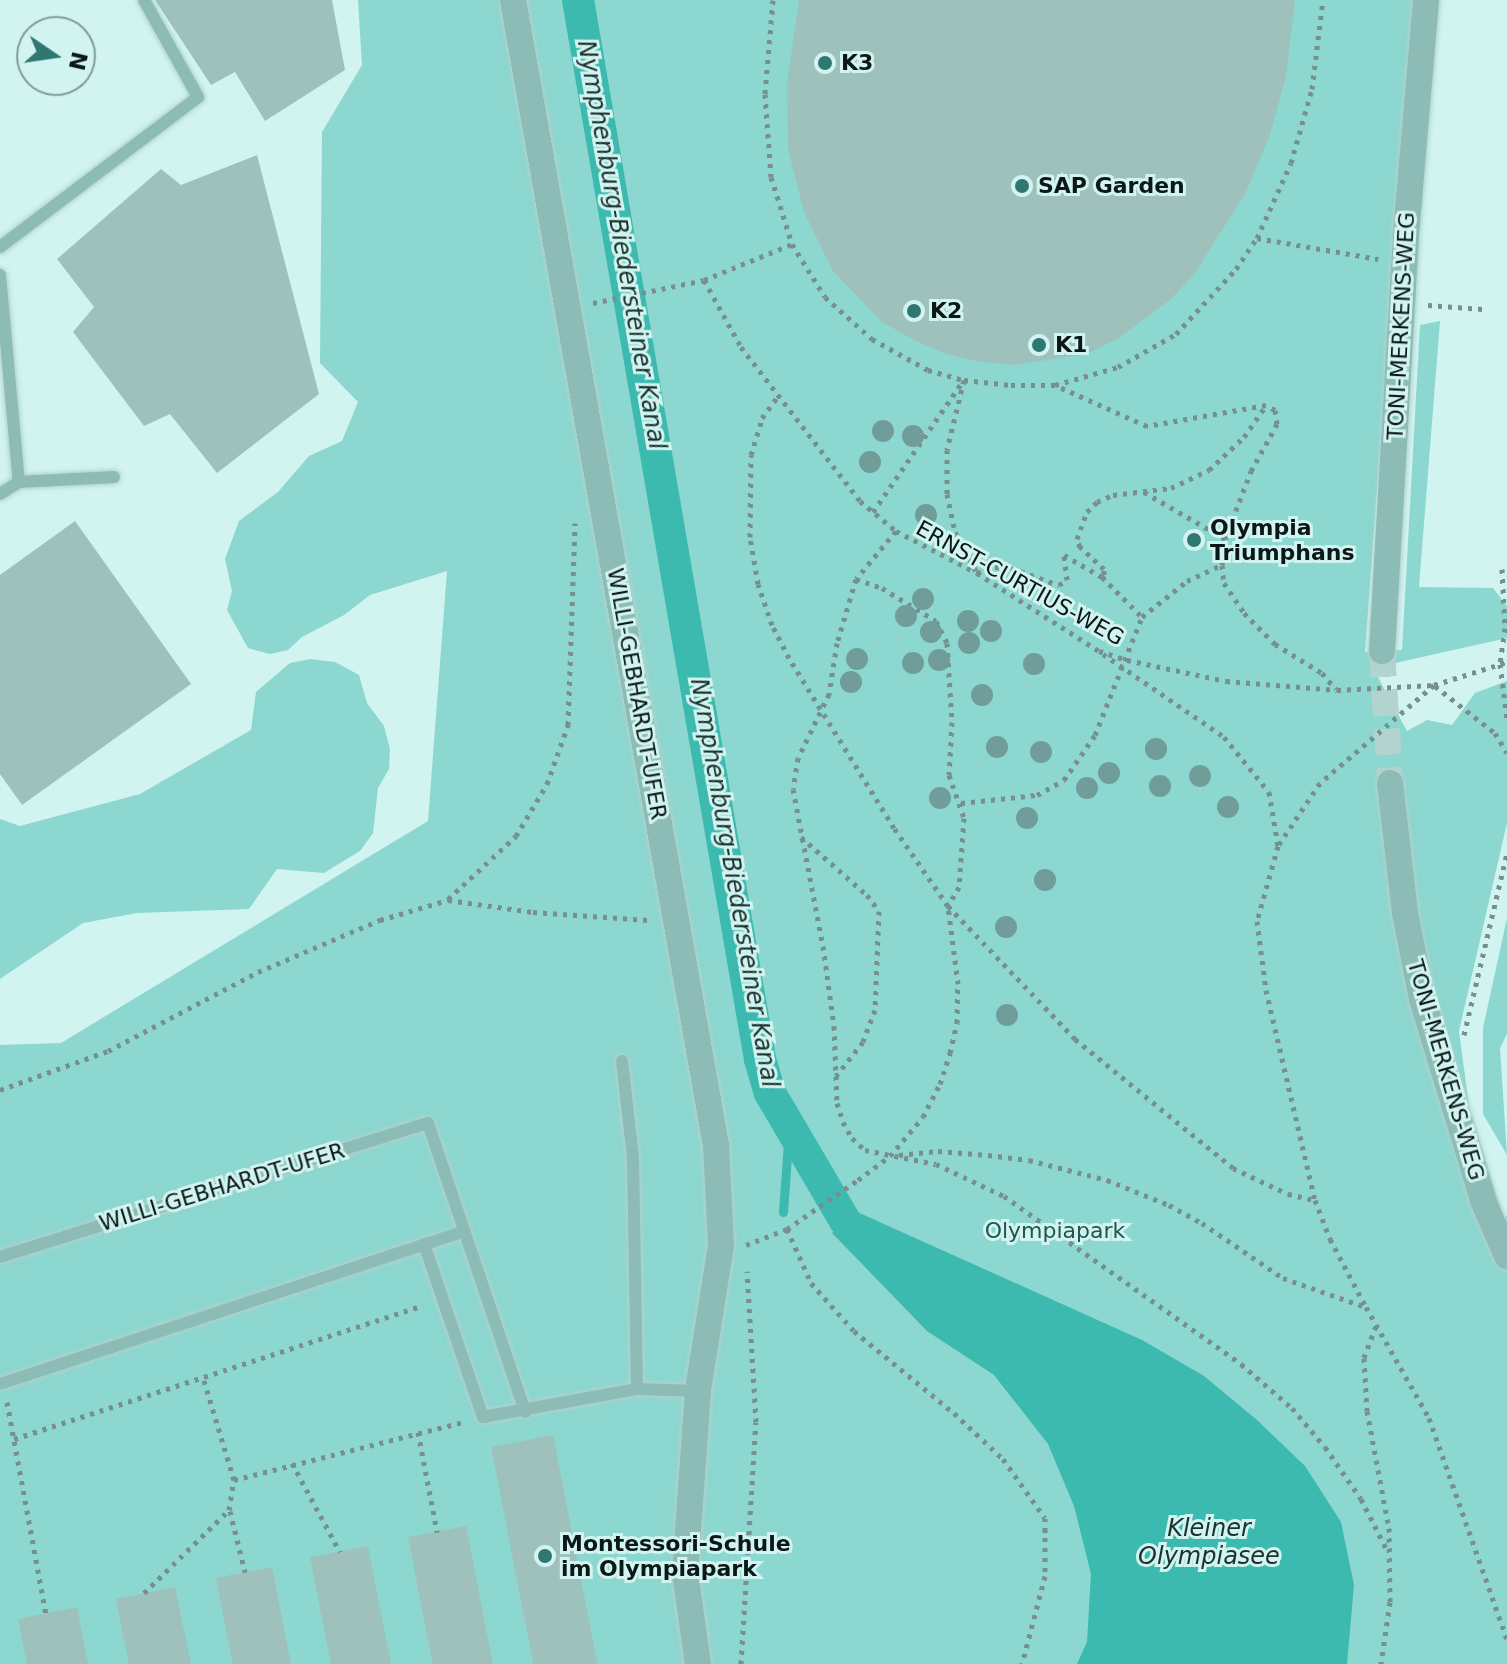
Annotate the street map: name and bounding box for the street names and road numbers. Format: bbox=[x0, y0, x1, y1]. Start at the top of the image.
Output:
street label: TONI-MERKENS-WEG bbox=[1382, 211, 1420, 441]
street label: ERNST-CURTIUS-WEG bbox=[911, 515, 1129, 651]
street label: WILLI-GEBHARDT-UFER bbox=[602, 566, 672, 822]
street label: TONI-MERKENS-WEG bbox=[1402, 957, 1490, 1183]
street label: WILLI-GEBHARDT-UFER bbox=[96, 1137, 348, 1237]

